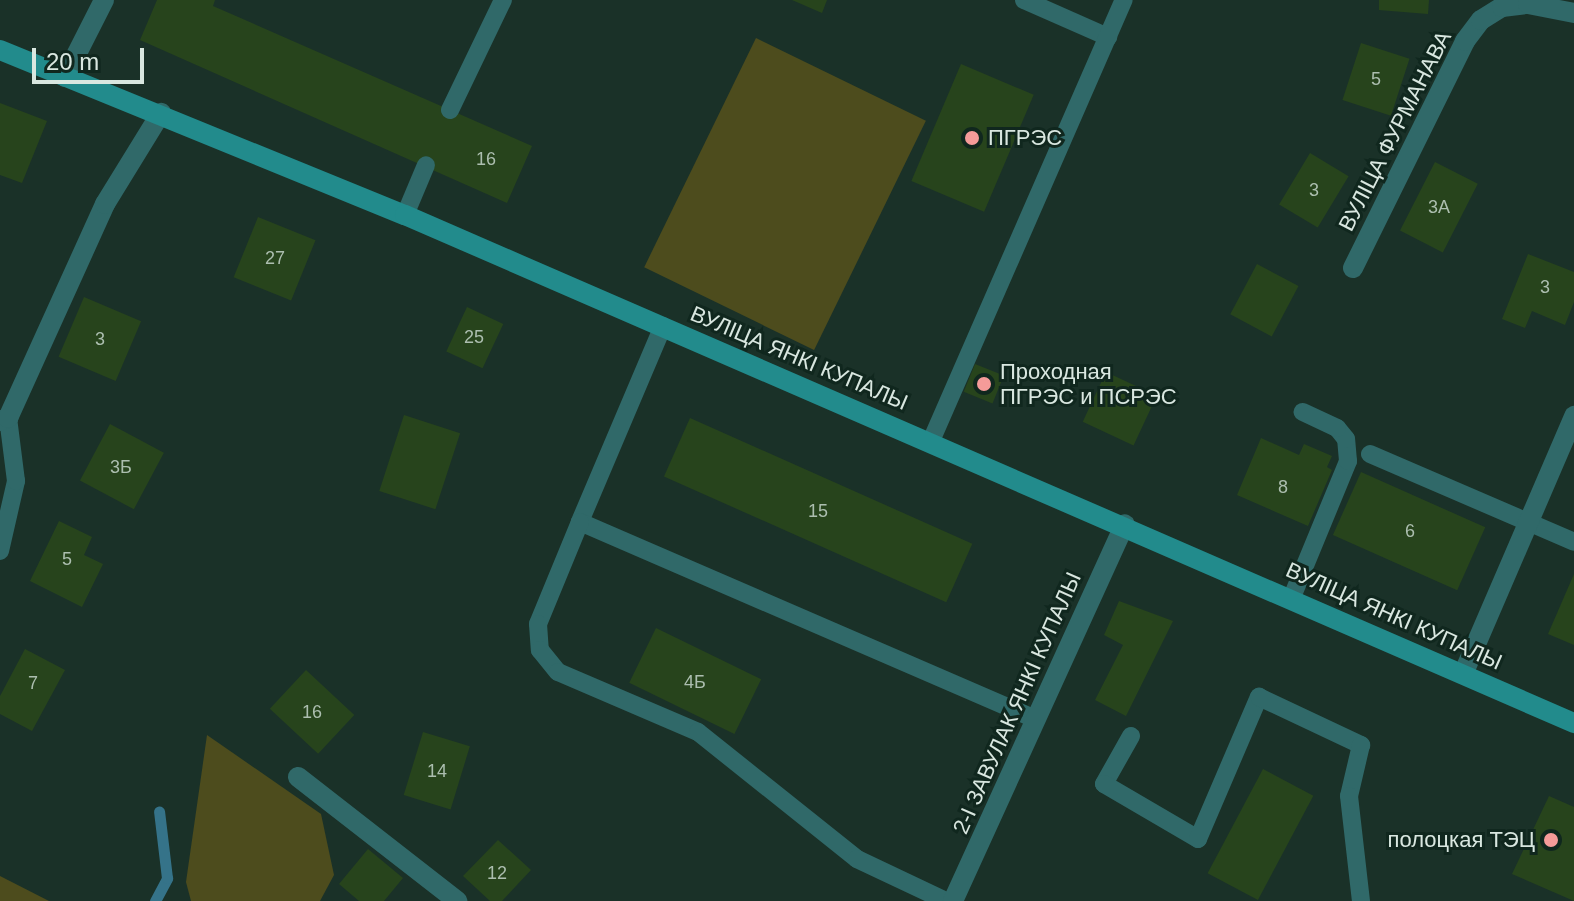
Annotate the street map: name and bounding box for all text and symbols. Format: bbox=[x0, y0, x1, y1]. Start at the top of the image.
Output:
street label: ВУЛІЦА ФУРМАНАВА bbox=[1333, 26, 1457, 236]
scale bar bbox=[36, 32, 148, 82]
text: 20 m bbox=[46, 48, 99, 75]
house number: 5 bbox=[1371, 68, 1381, 90]
place label: ПГРЭС bbox=[988, 125, 1062, 151]
marker: ПГРЭС bbox=[963, 129, 981, 147]
house number: 16 bbox=[476, 148, 496, 170]
house number: 3 bbox=[1309, 179, 1319, 201]
house number: 3А bbox=[1428, 196, 1450, 218]
house number: 27 bbox=[265, 247, 285, 269]
house number: 3 bbox=[1540, 276, 1550, 298]
street label: ВУЛІЦА ЯНКІ КУПАЛЫ bbox=[686, 300, 912, 416]
house number: 25 bbox=[464, 326, 484, 348]
house number: 3 bbox=[95, 328, 105, 350]
place label: Проходная ПГРЭС и ПСРЭС bbox=[1000, 358, 1177, 410]
marker: Проходная ПГРЭС и ПСРЭС bbox=[975, 375, 993, 393]
house number: 3Б bbox=[110, 456, 132, 478]
house number: 8 bbox=[1278, 476, 1288, 498]
house number: 15 bbox=[808, 500, 828, 522]
house number: 6 bbox=[1405, 520, 1415, 542]
house number: 5 bbox=[62, 548, 72, 570]
street label: ВУЛІЦА ЯНКІ КУПАЛЫ bbox=[1282, 556, 1506, 676]
street label: 2-І ЗАВУЛАК ЯНКІ КУПАЛЫ bbox=[947, 568, 1087, 838]
house number: 4Б bbox=[684, 671, 706, 693]
house number: 7 bbox=[28, 672, 38, 694]
house number: 16 bbox=[302, 701, 322, 723]
house number: 14 bbox=[427, 760, 447, 782]
place label: полоцкая ТЭЦ bbox=[1388, 827, 1535, 853]
marker: полоцкая ТЭЦ bbox=[1542, 831, 1560, 849]
house number: 12 bbox=[487, 862, 507, 884]

